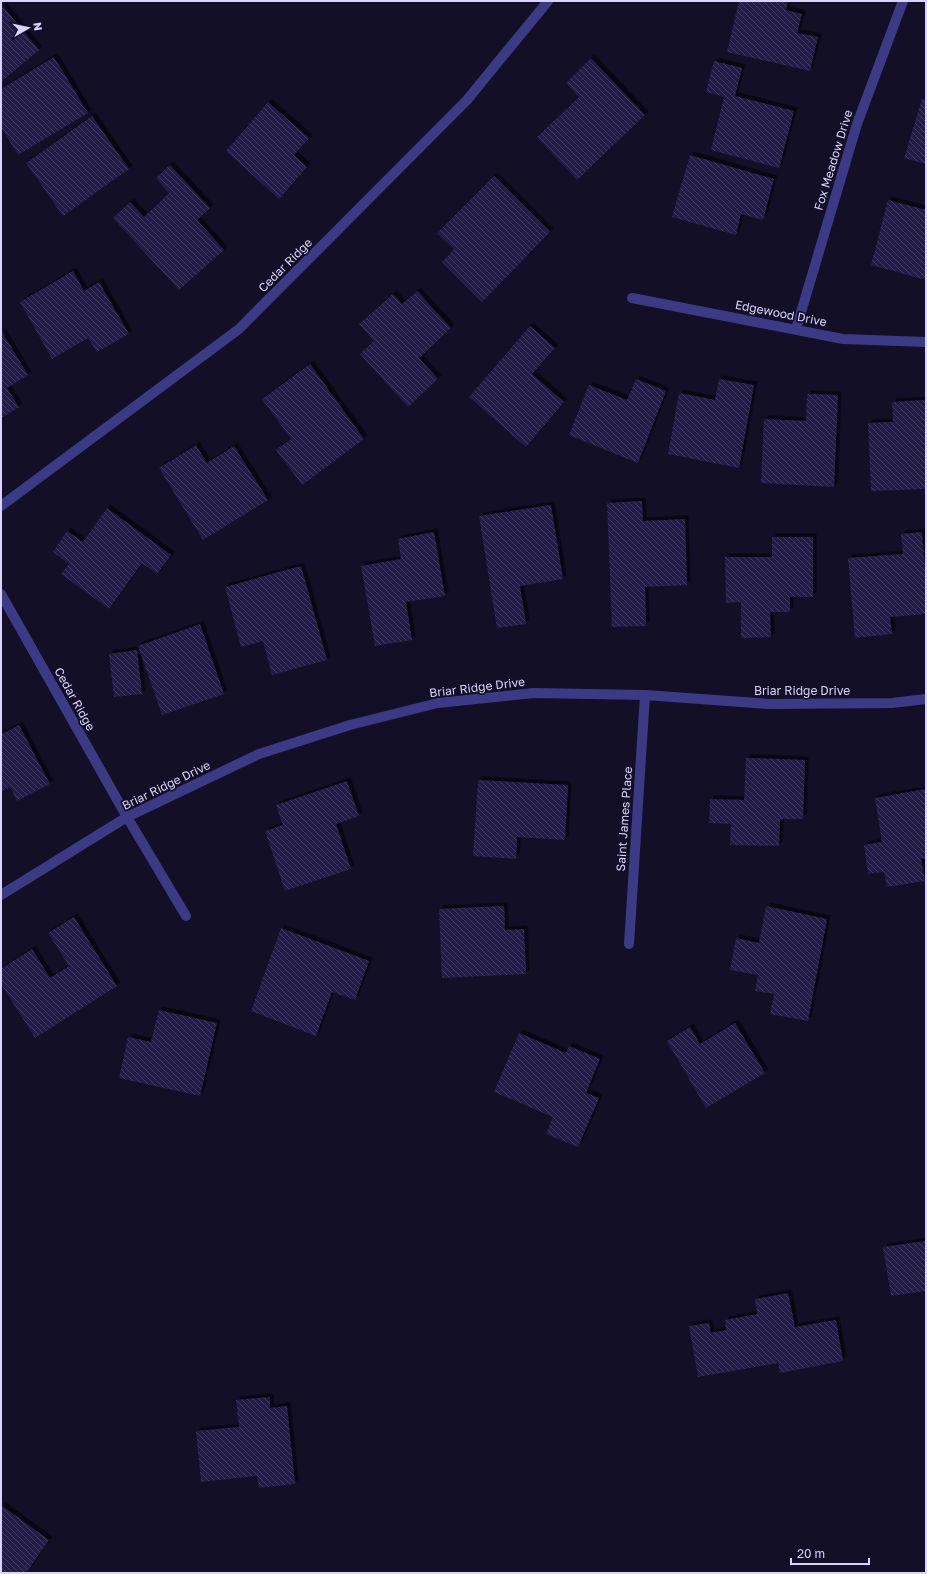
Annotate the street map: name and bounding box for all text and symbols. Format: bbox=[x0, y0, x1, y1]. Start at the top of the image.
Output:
north arrow bbox=[8, 8, 48, 48]
text: N bbox=[31, 21, 45, 32]
street label: Fox Meadow Drive bbox=[811, 108, 855, 212]
street label: Cedar Ridge bbox=[255, 235, 315, 295]
street label: Edgewood Drive bbox=[734, 297, 828, 329]
street label: Cedar Ridge bbox=[51, 665, 99, 733]
street label: Briar Ridge Drive bbox=[428, 674, 526, 700]
street label: Briar Ridge Drive bbox=[754, 683, 850, 698]
street label: Briar Ridge Drive bbox=[119, 757, 213, 813]
street label: Saint James Place bbox=[613, 766, 635, 872]
scale bar bbox=[791, 1540, 869, 1566]
text: 20 m bbox=[797, 1546, 825, 1561]

